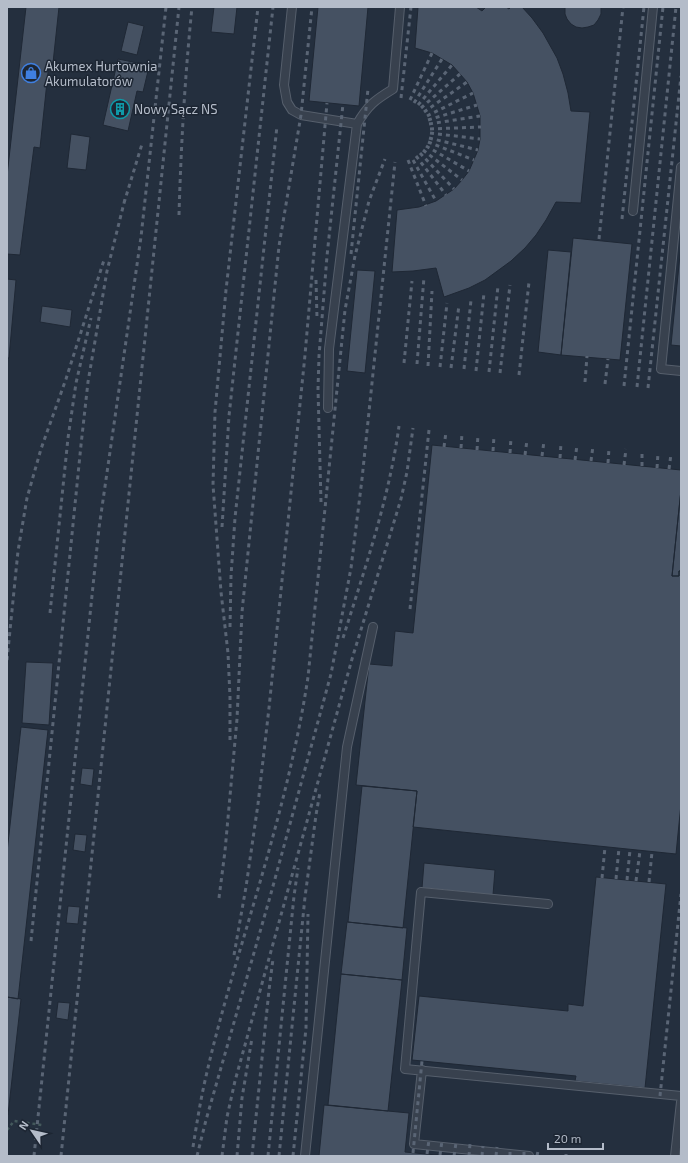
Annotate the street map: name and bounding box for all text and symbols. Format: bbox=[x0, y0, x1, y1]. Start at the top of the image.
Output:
place label: Akumex Hurtownia Akumulatorów bbox=[45, 58, 157, 89]
shop icon: Akumex Hurtownia Akumulatorów bbox=[20, 62, 42, 84]
building icon: Nowy Sącz NS bbox=[109, 98, 131, 120]
place label: Nowy Sącz NS bbox=[134, 101, 218, 117]
north arrow bbox=[12, 1111, 52, 1151]
text: N bbox=[16, 1118, 31, 1132]
scale bar bbox=[548, 1125, 603, 1151]
text: 20 m bbox=[554, 1131, 581, 1145]

